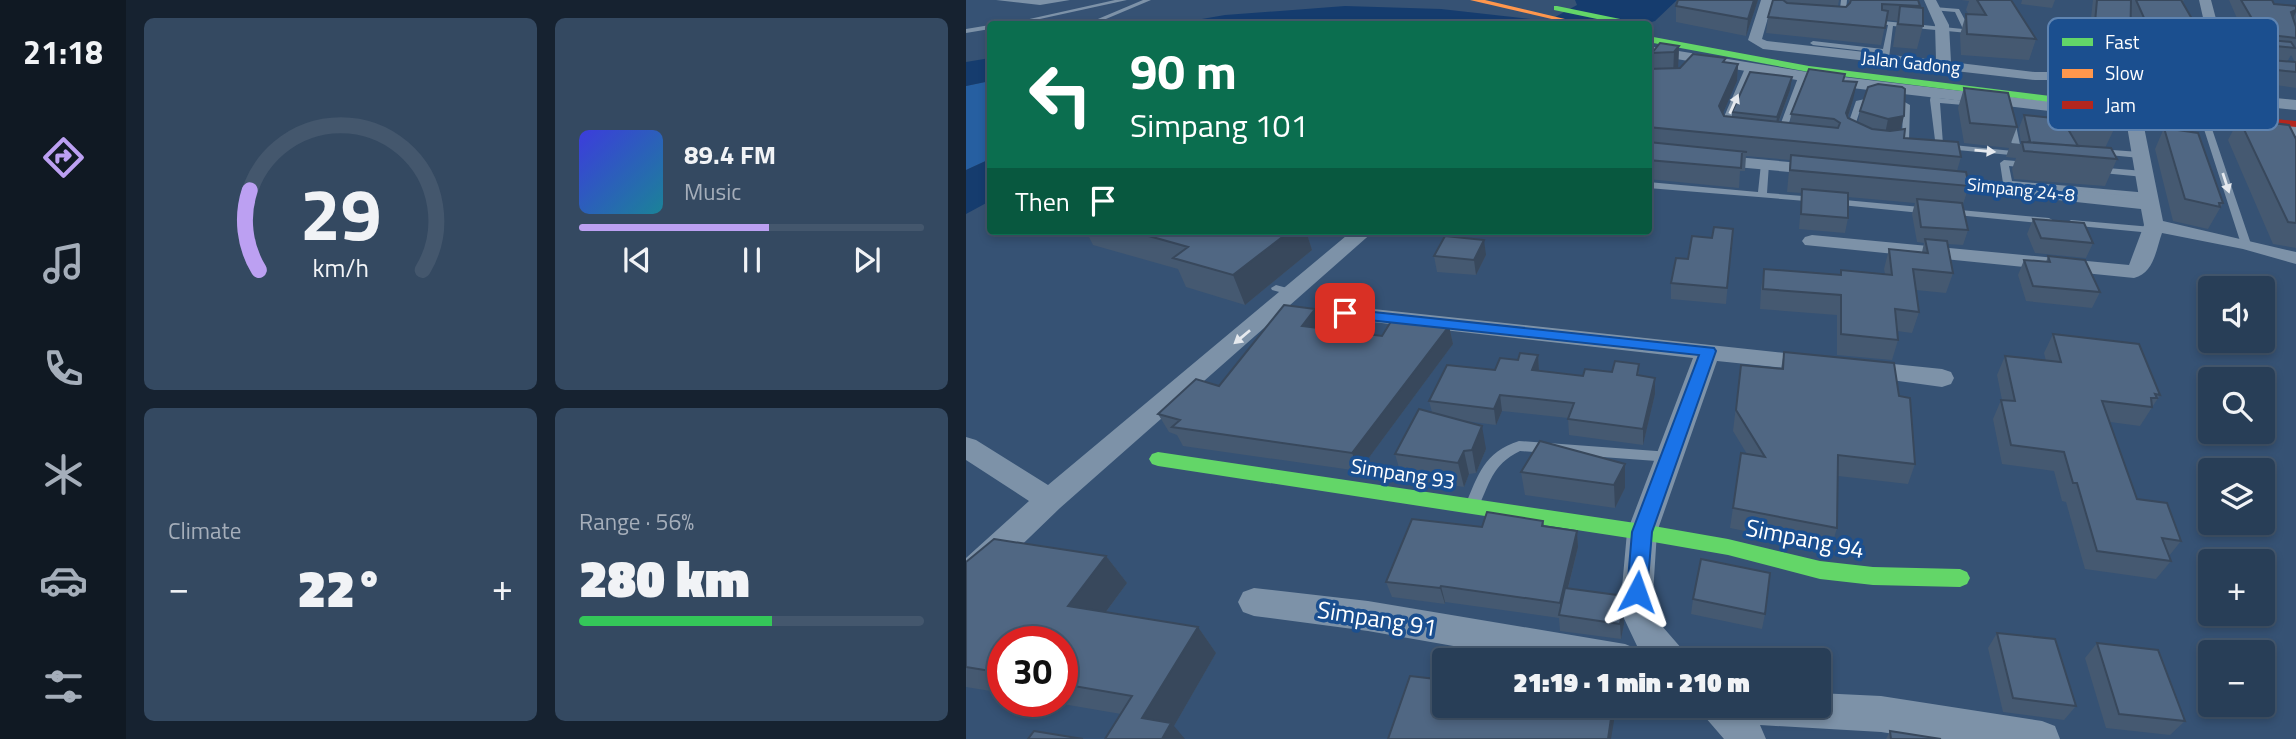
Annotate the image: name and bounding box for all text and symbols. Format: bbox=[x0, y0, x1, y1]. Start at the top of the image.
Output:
legend bbox=[2048, 18, 2278, 130]
text: Fast bbox=[2105, 27, 2140, 56]
text: 21:18 bbox=[23, 28, 103, 76]
text: 90 m bbox=[1130, 33, 1237, 108]
street label: Jalan Gadong bbox=[1860, 44, 1962, 81]
icon: left bbox=[1015, 49, 1106, 140]
text: Slow bbox=[2105, 58, 2144, 87]
text: Jam bbox=[2105, 90, 2136, 119]
one-way arrow bbox=[1729, 94, 1740, 115]
text: Simpang 101 bbox=[1130, 101, 1308, 149]
icon: directions bbox=[39, 133, 88, 182]
text: 89.4 FM bbox=[684, 135, 776, 174]
one-way arrow bbox=[1974, 145, 1996, 156]
text: 29 bbox=[300, 159, 381, 269]
street label: Simpang 24-8 bbox=[1966, 170, 2076, 209]
one-way arrow bbox=[2222, 173, 2232, 194]
text: Music bbox=[684, 174, 741, 209]
text: Then bbox=[1015, 182, 1070, 221]
icon: arrive bbox=[1084, 182, 1122, 220]
icon: music bbox=[39, 239, 88, 288]
icon: previous bbox=[618, 241, 656, 279]
icon: pause bbox=[733, 241, 771, 279]
icon: next bbox=[848, 241, 886, 279]
text: km/h bbox=[312, 249, 369, 287]
map controls bbox=[2198, 276, 2275, 717]
button: sound bbox=[2198, 276, 2275, 353]
pin bbox=[1315, 283, 1375, 343]
icon: arrive bbox=[1326, 294, 1364, 332]
one-way arrow bbox=[1233, 329, 1251, 345]
icon: phone bbox=[39, 344, 88, 393]
button: search bbox=[2198, 367, 2275, 444]
street label: Simpang 93 bbox=[1349, 449, 1458, 497]
icon: climate bbox=[39, 450, 88, 499]
button: layers bbox=[2198, 458, 2275, 535]
text: Range · 56% bbox=[579, 504, 694, 539]
street label: Simpang 94 bbox=[1743, 509, 1868, 567]
text: Climate bbox=[168, 513, 241, 548]
text: 280 km bbox=[579, 538, 750, 617]
text: 22° bbox=[298, 548, 383, 627]
button: + bbox=[2198, 549, 2275, 626]
position arrow bbox=[1600, 555, 1674, 629]
icon: car bbox=[39, 556, 88, 605]
text: − bbox=[168, 558, 189, 616]
text: + bbox=[492, 558, 513, 616]
street label: Simpang 91 bbox=[1315, 591, 1439, 645]
speed limit sign: 30 bbox=[987, 626, 1078, 717]
button: − bbox=[2198, 640, 2275, 717]
icon: filters bbox=[39, 662, 88, 711]
text: 21:19 · 1 min · 210 m bbox=[1513, 663, 1750, 702]

